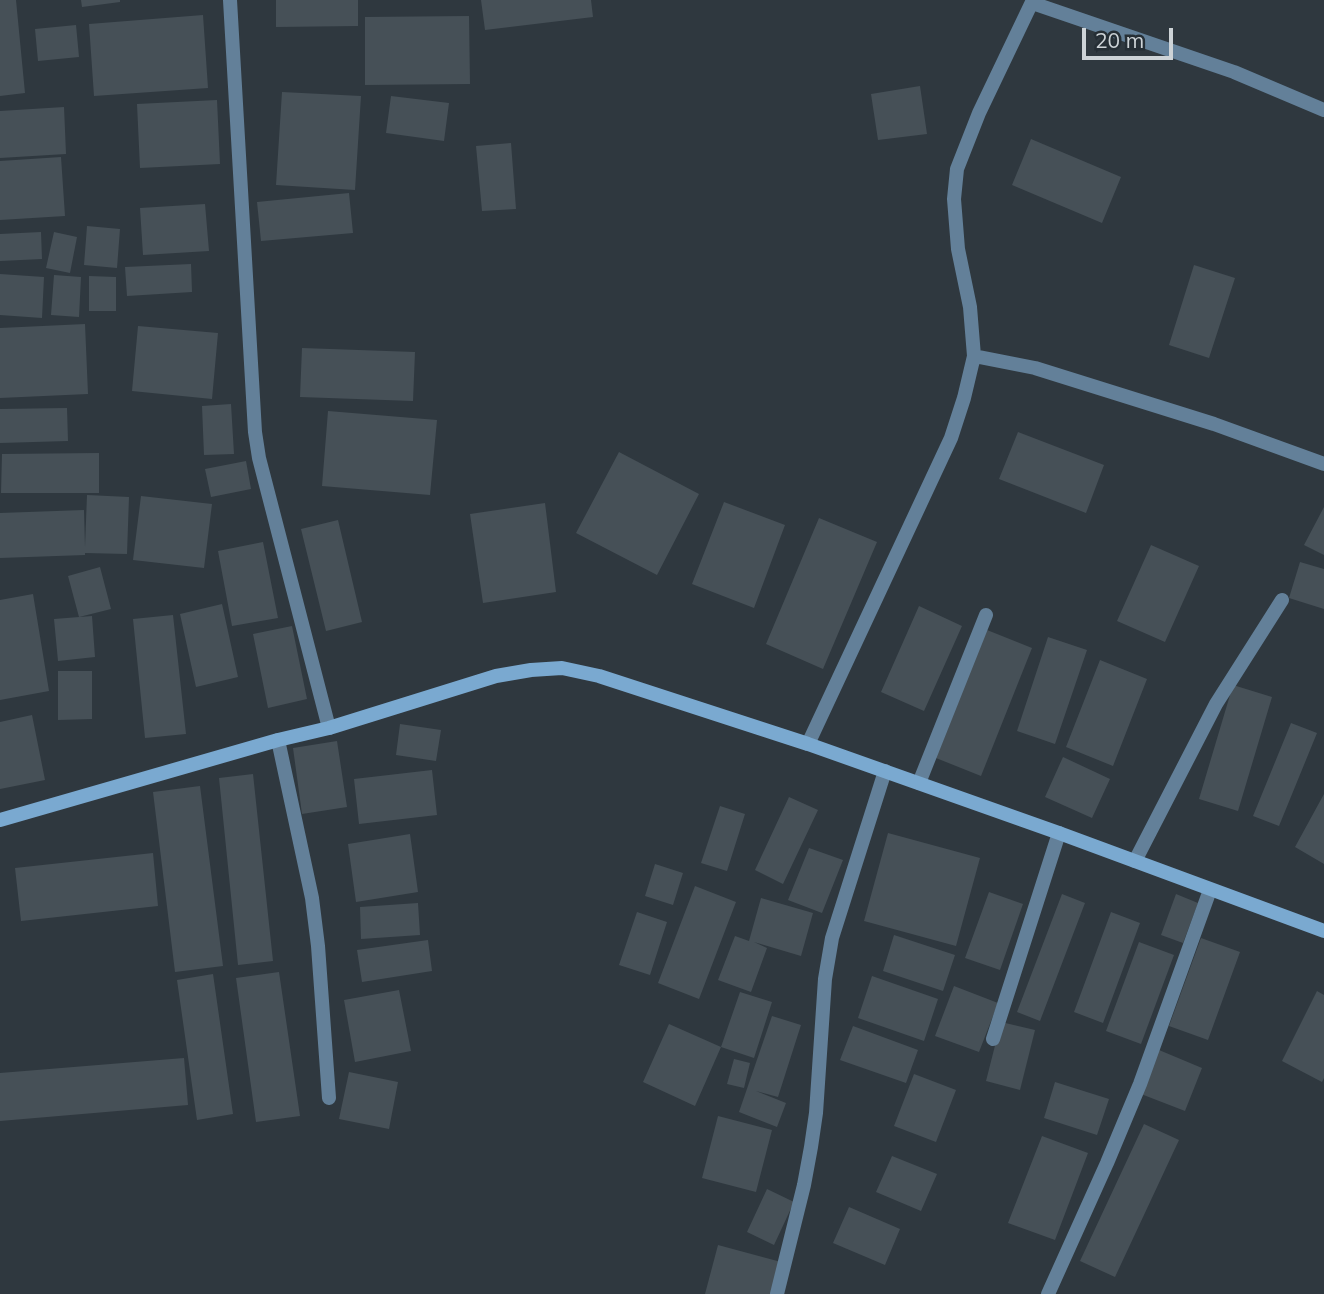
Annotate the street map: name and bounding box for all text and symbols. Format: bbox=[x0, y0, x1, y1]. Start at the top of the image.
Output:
scale bar bbox=[1086, 14, 1177, 58]
text: 20 m bbox=[1095, 27, 1144, 53]

